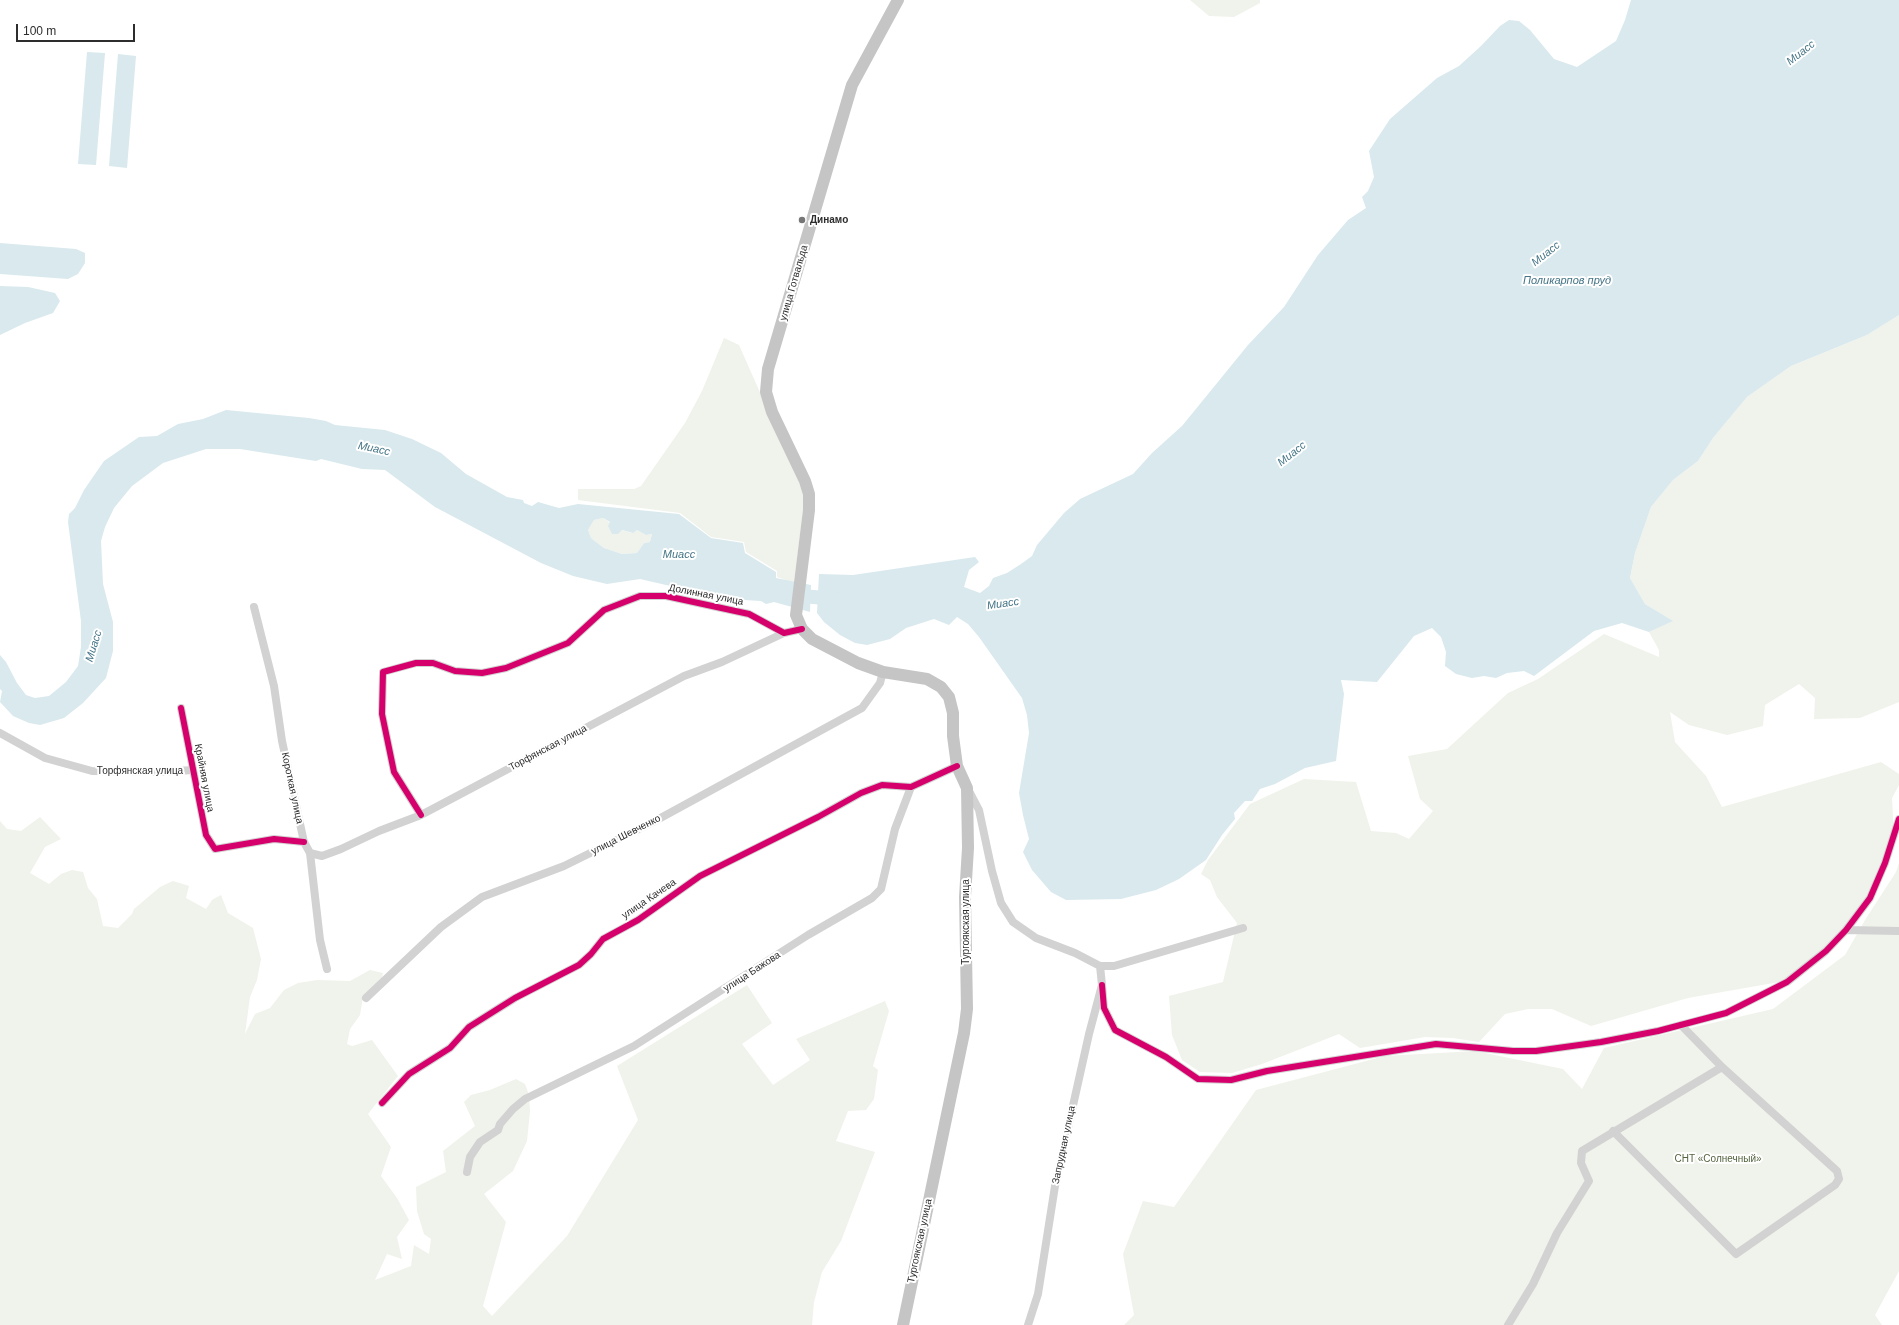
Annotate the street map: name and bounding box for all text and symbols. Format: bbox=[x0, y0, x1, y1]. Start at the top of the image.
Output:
scale bar bbox=[18, 16, 137, 42]
text: 100 m bbox=[23, 24, 56, 38]
water label: Миасс bbox=[1784, 38, 1818, 68]
place label: Динамо bbox=[810, 214, 848, 226]
marker: Динамо bbox=[797, 215, 807, 225]
water label: Миасс bbox=[1529, 239, 1563, 269]
street label: улица Готвальда bbox=[777, 244, 811, 322]
water label: Поликарпов пруд bbox=[1523, 274, 1611, 288]
water label: Миасс bbox=[357, 439, 391, 459]
water label: Миасс bbox=[1275, 439, 1309, 469]
water label: Миасс bbox=[663, 548, 695, 562]
street label: Долинная улица bbox=[668, 582, 744, 608]
water label: Миасс bbox=[986, 595, 1020, 613]
water label: Миасс bbox=[83, 629, 105, 663]
street label: Торфянская улица bbox=[507, 722, 589, 774]
street label: Крайняя улица bbox=[192, 743, 216, 813]
street label: Короткая улица bbox=[279, 751, 305, 825]
street label: Торфянская улица bbox=[97, 765, 183, 777]
street label: улица Шевченко bbox=[589, 812, 663, 858]
street label: улица Качева bbox=[620, 876, 678, 922]
street label: Тургоякская улица bbox=[960, 879, 972, 965]
street label: улица Бажова bbox=[721, 949, 783, 995]
street label: Запрудная улица bbox=[1050, 1105, 1078, 1185]
park label: СНТ «Солнечный» bbox=[1674, 1153, 1762, 1165]
street label: Тургоякская улица bbox=[905, 1198, 935, 1284]

